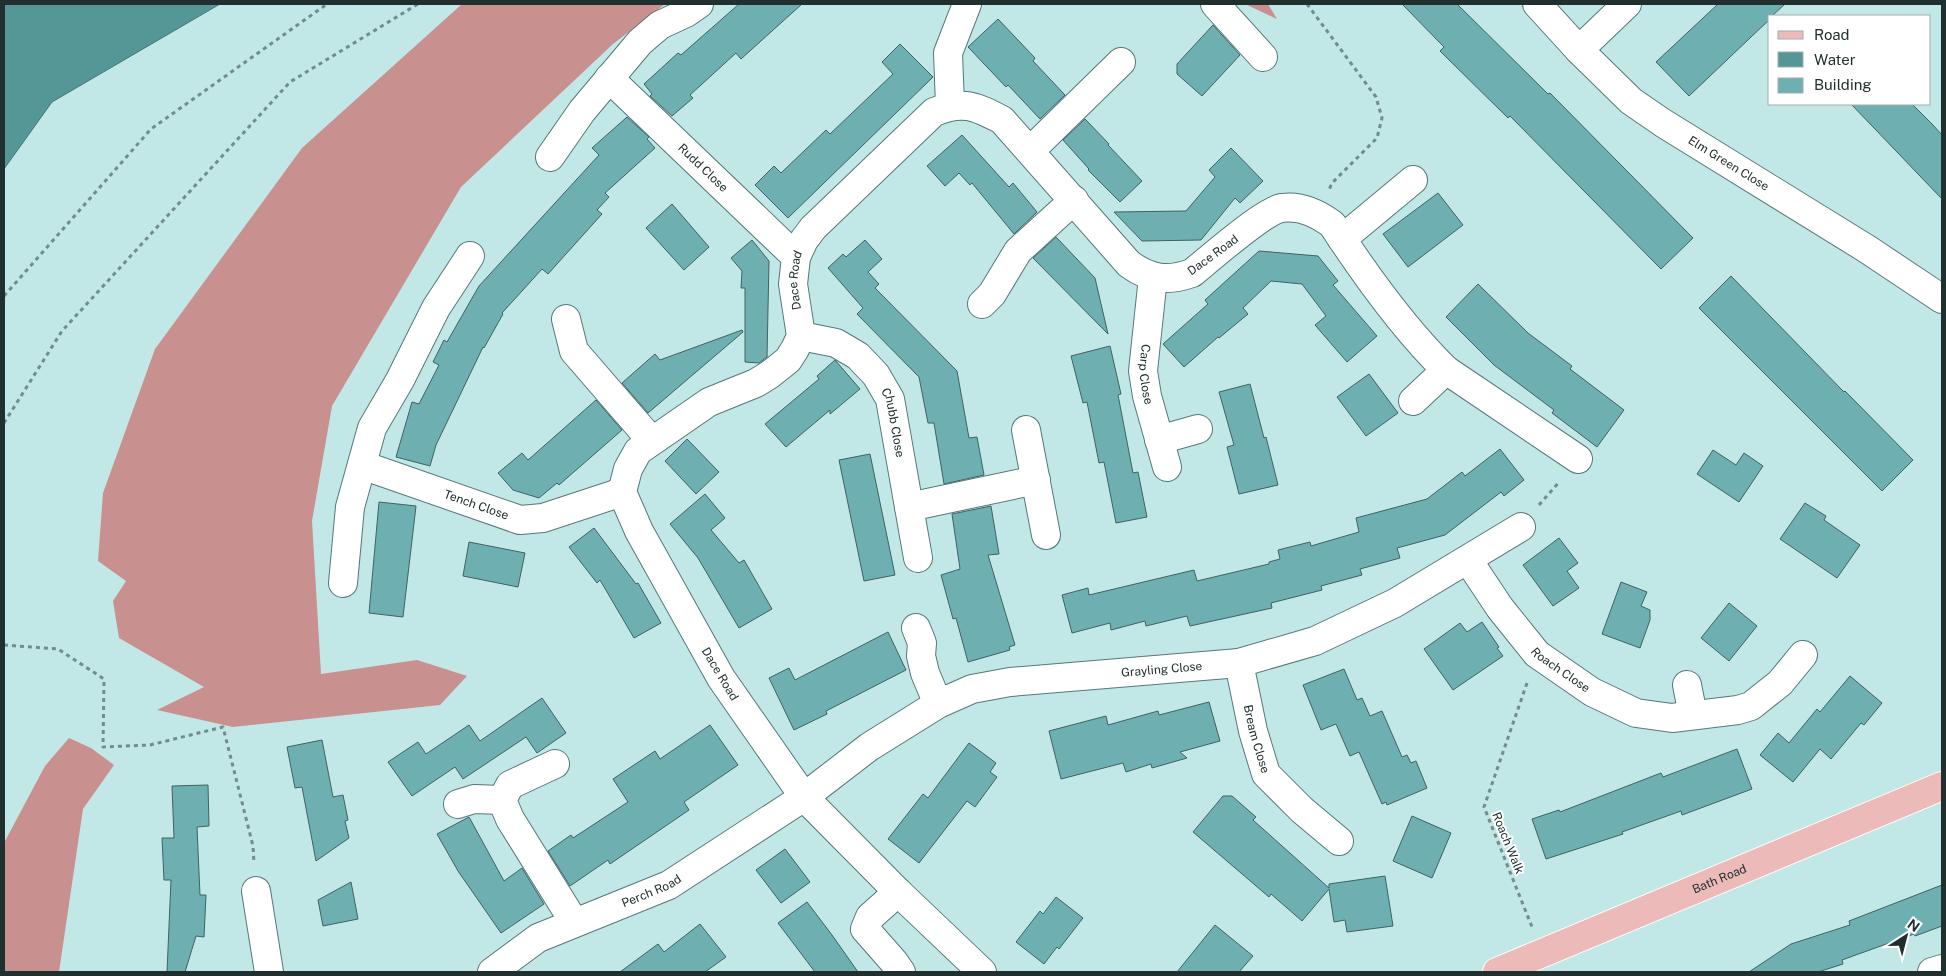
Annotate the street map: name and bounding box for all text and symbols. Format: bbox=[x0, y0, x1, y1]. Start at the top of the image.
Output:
legend bbox=[1768, 15, 1931, 105]
text: Road bbox=[1814, 26, 1850, 43]
text: Water bbox=[1814, 51, 1856, 68]
text: Building bbox=[1814, 76, 1872, 93]
street label: Elm Green Close bbox=[1686, 133, 1772, 194]
street label: Rudd Close bbox=[675, 141, 731, 195]
street label: Dace Road bbox=[1185, 232, 1241, 278]
street label: Dace Road bbox=[786, 248, 805, 311]
street label: Carp Close bbox=[1136, 343, 1156, 406]
street label: Chubb Close bbox=[878, 386, 907, 459]
street label: Tench Close bbox=[442, 487, 511, 523]
street label: Dace Road bbox=[699, 645, 741, 703]
street label: Roach Close bbox=[1528, 645, 1593, 696]
street label: Grayling Close bbox=[1121, 659, 1203, 680]
street label: Bream Close bbox=[1241, 703, 1272, 775]
street label: Roach Walk bbox=[1489, 810, 1527, 876]
street label: Bath Road bbox=[1690, 862, 1749, 897]
street label: Perch Road bbox=[620, 872, 684, 910]
north arrow bbox=[1881, 911, 1931, 961]
text: N bbox=[1905, 916, 1923, 935]

